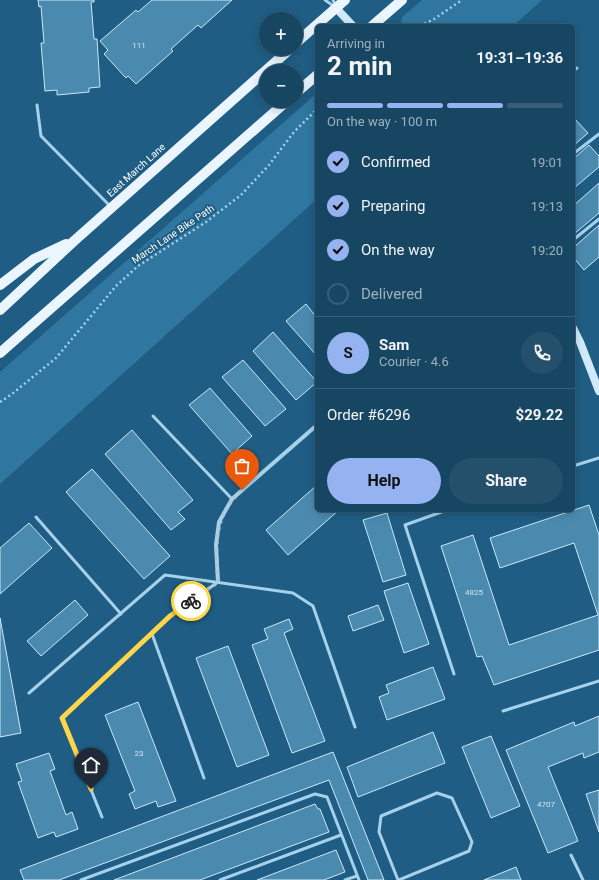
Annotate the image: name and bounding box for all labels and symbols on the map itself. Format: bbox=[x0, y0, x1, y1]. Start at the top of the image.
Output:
house number: 111 bbox=[132, 41, 146, 50]
street label: East March Lane bbox=[105, 141, 167, 199]
street label: March Lane Bike Path bbox=[130, 202, 216, 266]
pin bbox=[225, 449, 259, 490]
courier bbox=[171, 581, 211, 621]
house number: 4825 bbox=[465, 588, 483, 597]
pin bbox=[74, 748, 108, 789]
house number: 23 bbox=[135, 749, 144, 758]
house number: 4707 bbox=[537, 800, 555, 809]

